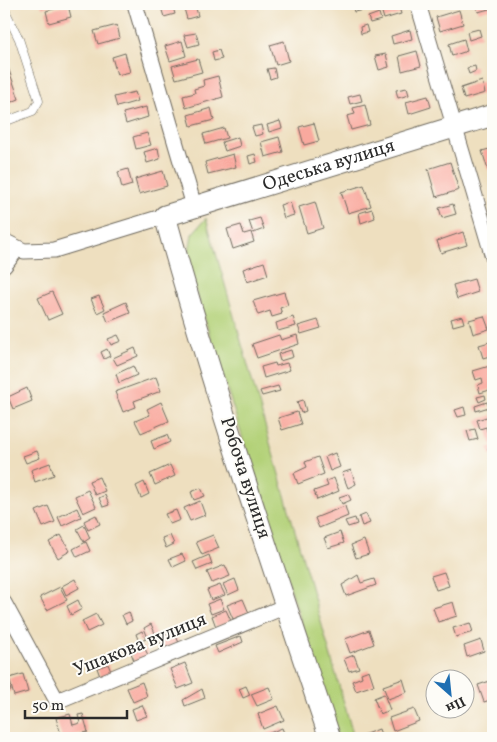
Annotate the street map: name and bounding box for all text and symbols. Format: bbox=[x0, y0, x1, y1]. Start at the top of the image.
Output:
street label: Одеська вулиця bbox=[260, 133, 398, 198]
street label: Робоча вулиця bbox=[213, 414, 277, 542]
street label: Ушакова вулиця bbox=[70, 606, 210, 684]
north arrow bbox=[424, 670, 474, 720]
scale bar bbox=[25, 687, 128, 719]
text: Пн bbox=[442, 691, 468, 717]
text: 50 m bbox=[32, 696, 64, 717]

